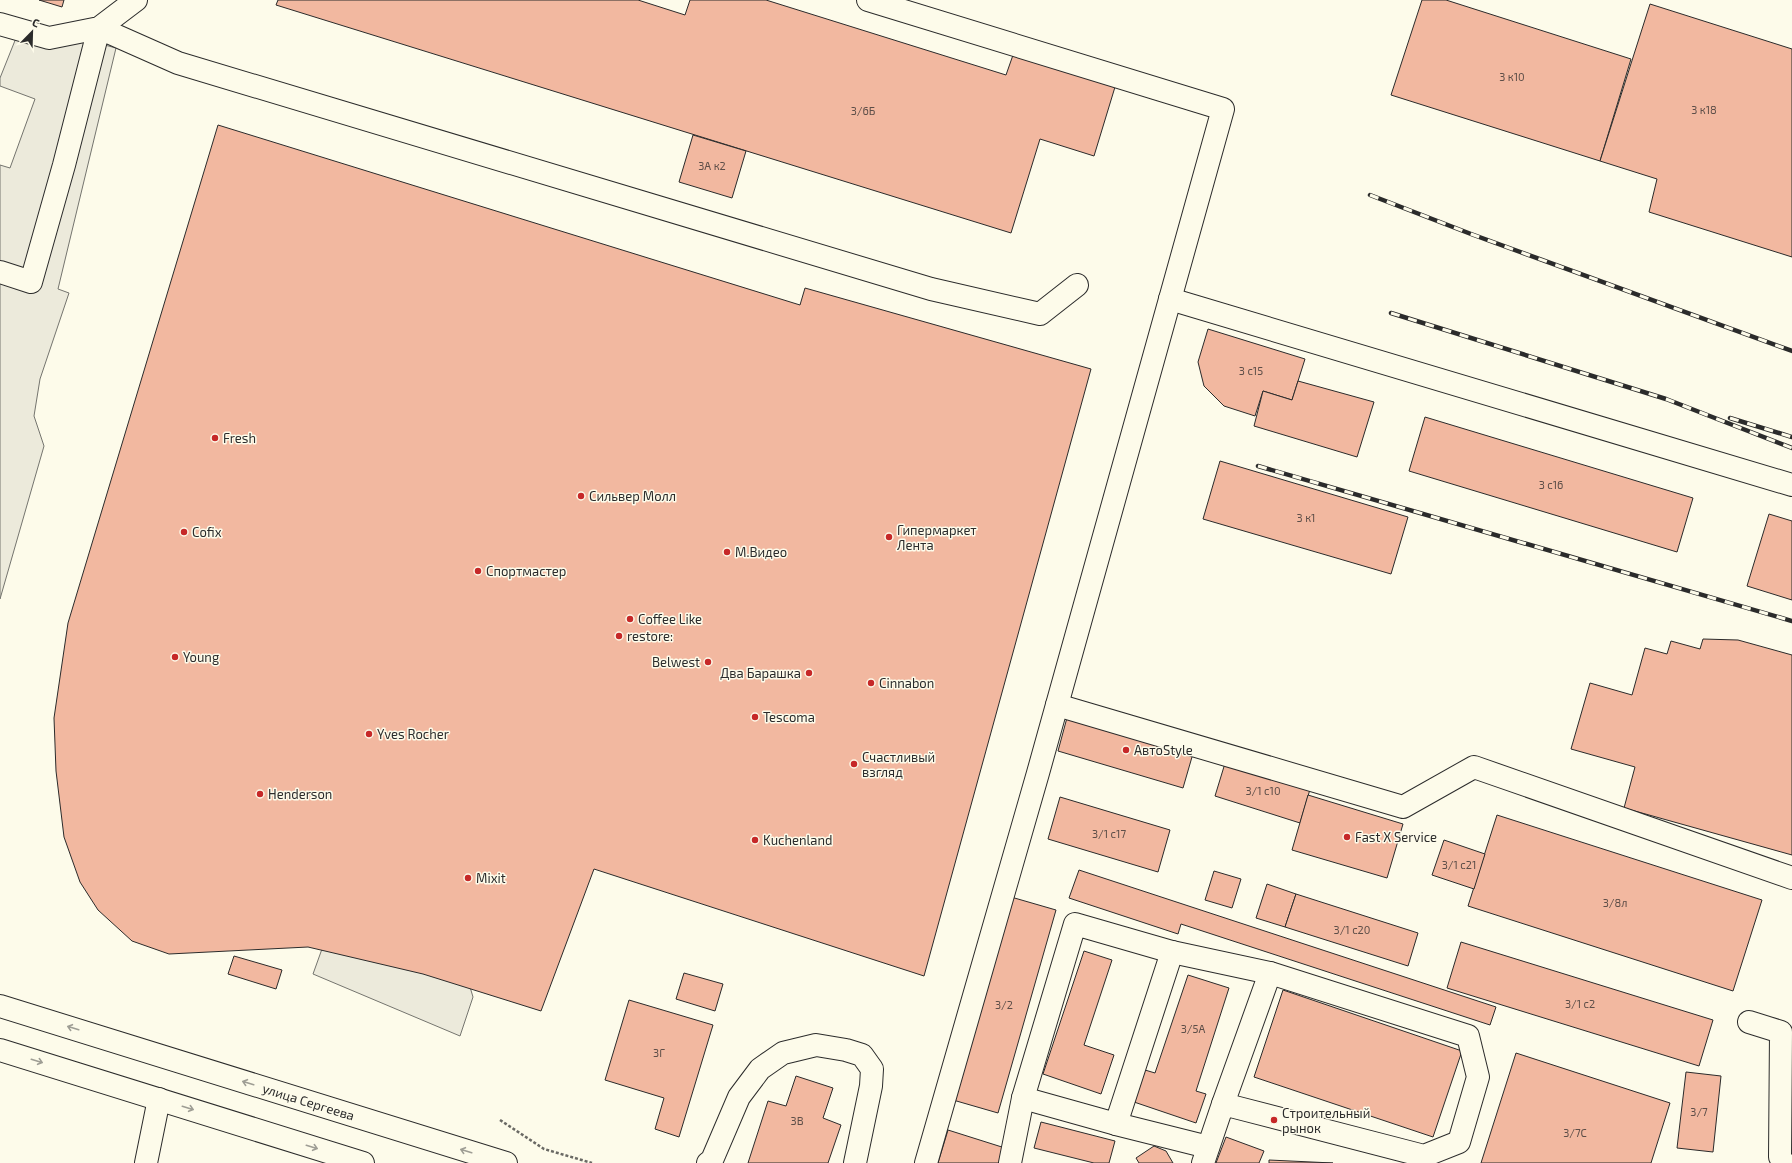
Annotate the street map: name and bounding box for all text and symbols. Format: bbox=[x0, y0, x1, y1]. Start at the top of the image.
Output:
north arrow bbox=[12, 12, 52, 52]
text: С bbox=[31, 15, 42, 30]
house number: 3 к10 bbox=[1499, 70, 1525, 83]
house number: 3 к18 bbox=[1691, 103, 1717, 116]
house number: 3/6Б bbox=[851, 104, 876, 117]
house number: 3А к2 bbox=[698, 159, 726, 172]
house number: 3 с15 bbox=[1239, 364, 1263, 377]
place label: Fresh bbox=[223, 430, 256, 446]
marker: Fresh bbox=[210, 433, 220, 443]
house number: 3 с16 bbox=[1539, 478, 1563, 491]
place label: Сильвер Молл bbox=[589, 488, 676, 504]
marker: Сильвер Молл bbox=[576, 491, 586, 501]
house number: 3 к1 bbox=[1297, 511, 1315, 524]
place label: Гипермаркет Лента bbox=[897, 522, 977, 553]
place label: Cofix bbox=[192, 524, 222, 540]
marker: Cofix bbox=[179, 527, 189, 537]
marker: Гипермаркет Лента bbox=[884, 532, 894, 542]
place label: М.Видео bbox=[735, 544, 787, 560]
marker: М.Видео bbox=[722, 547, 732, 557]
place label: Спортмастер bbox=[486, 563, 566, 579]
marker: Спортмастер bbox=[473, 566, 483, 576]
place label: Coffee Like bbox=[638, 611, 702, 627]
marker: Coffee Like bbox=[625, 614, 635, 624]
place label: restore: bbox=[627, 628, 673, 644]
marker: restore: bbox=[614, 631, 624, 641]
place label: Young bbox=[183, 649, 219, 665]
marker: Young bbox=[170, 652, 180, 662]
place label: Belwest bbox=[652, 654, 700, 670]
marker: Belwest bbox=[703, 657, 713, 667]
place label: Два Барашка bbox=[720, 665, 801, 681]
marker: Два Барашка bbox=[804, 668, 814, 678]
place label: Cinnabon bbox=[879, 675, 934, 691]
marker: Cinnabon bbox=[866, 678, 876, 688]
place label: Tescoma bbox=[763, 709, 815, 725]
marker: Tescoma bbox=[750, 712, 760, 722]
place label: Yves Rocher bbox=[377, 726, 449, 742]
marker: Yves Rocher bbox=[364, 729, 374, 739]
place label: АвтоStyle bbox=[1134, 742, 1193, 758]
marker: АвтоStyle bbox=[1121, 745, 1131, 755]
place label: Счастливый взгляд bbox=[862, 749, 935, 780]
marker: Счастливый взгляд bbox=[849, 759, 859, 769]
house number: 3/1 с10 bbox=[1245, 784, 1281, 797]
place label: Henderson bbox=[268, 786, 332, 802]
marker: Henderson bbox=[255, 789, 265, 799]
house number: 3/1 с17 bbox=[1092, 827, 1126, 840]
place label: Fast X Service bbox=[1355, 829, 1437, 845]
place label: Kuchenland bbox=[763, 832, 833, 848]
marker: Fast X Service bbox=[1342, 832, 1352, 842]
marker: Kuchenland bbox=[750, 835, 760, 845]
house number: 3/1 с21 bbox=[1442, 858, 1476, 871]
place label: Mixit bbox=[476, 870, 506, 886]
marker: Mixit bbox=[463, 873, 473, 883]
house number: 3/8л bbox=[1603, 896, 1627, 909]
house number: 3/1 с20 bbox=[1334, 923, 1370, 936]
house number: 3/1 с2 bbox=[1565, 997, 1595, 1010]
house number: 3/2 bbox=[995, 998, 1013, 1011]
house number: 3/5А bbox=[1181, 1022, 1205, 1035]
one-way arrow bbox=[67, 1024, 80, 1031]
house number: 3Г bbox=[653, 1046, 665, 1059]
one-way arrow bbox=[31, 1058, 44, 1065]
one-way arrow bbox=[242, 1079, 255, 1086]
street label: улица Сергеева bbox=[260, 1080, 356, 1124]
one-way arrow bbox=[182, 1105, 194, 1113]
place label: Строительный рынок bbox=[1282, 1105, 1370, 1136]
house number: 3/7 bbox=[1690, 1105, 1708, 1118]
house number: 3В bbox=[791, 1114, 804, 1127]
marker: Строительный рынок bbox=[1269, 1115, 1279, 1125]
house number: 3/7С bbox=[1563, 1126, 1587, 1139]
one-way arrow bbox=[305, 1144, 318, 1151]
one-way arrow bbox=[459, 1147, 472, 1154]

